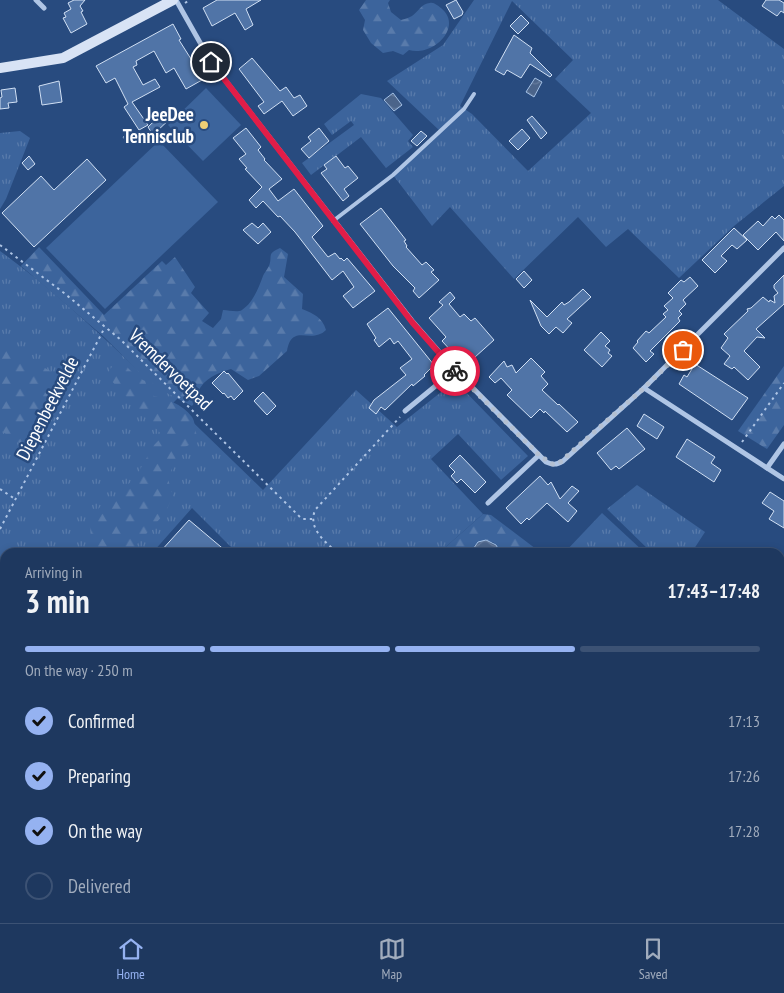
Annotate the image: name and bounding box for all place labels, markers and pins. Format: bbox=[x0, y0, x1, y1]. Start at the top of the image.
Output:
pin bbox=[190, 41, 232, 83]
place label: JeeDee Tennisclub bbox=[123, 102, 194, 148]
marker: JeeDee Tennisclub bbox=[198, 119, 210, 131]
pin bbox=[662, 329, 704, 371]

